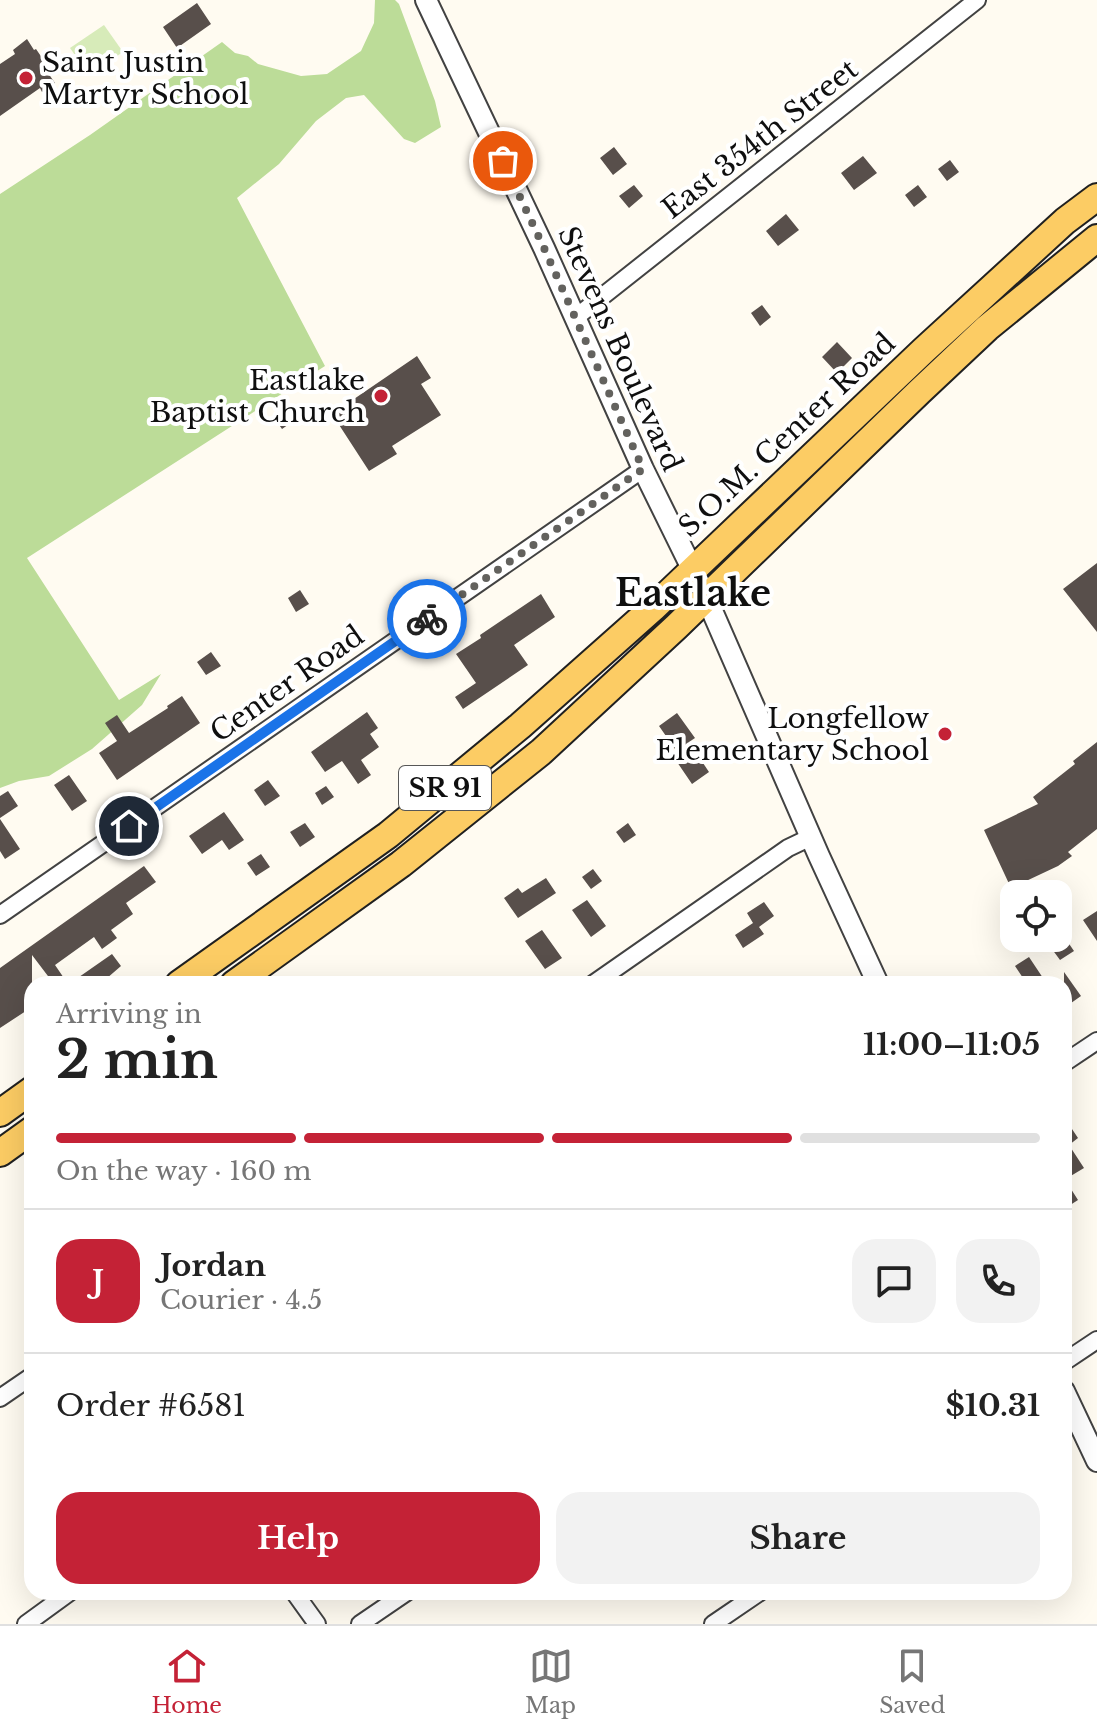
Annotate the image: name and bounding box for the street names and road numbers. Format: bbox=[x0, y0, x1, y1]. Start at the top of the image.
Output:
street label: East 354th Street bbox=[655, 51, 865, 226]
street label: Stevens Boulevard bbox=[550, 221, 690, 477]
street label: S.O.M. Center Road bbox=[671, 325, 903, 544]
street label: Center Road bbox=[203, 618, 371, 750]
road number: SR 91 bbox=[399, 766, 491, 810]

